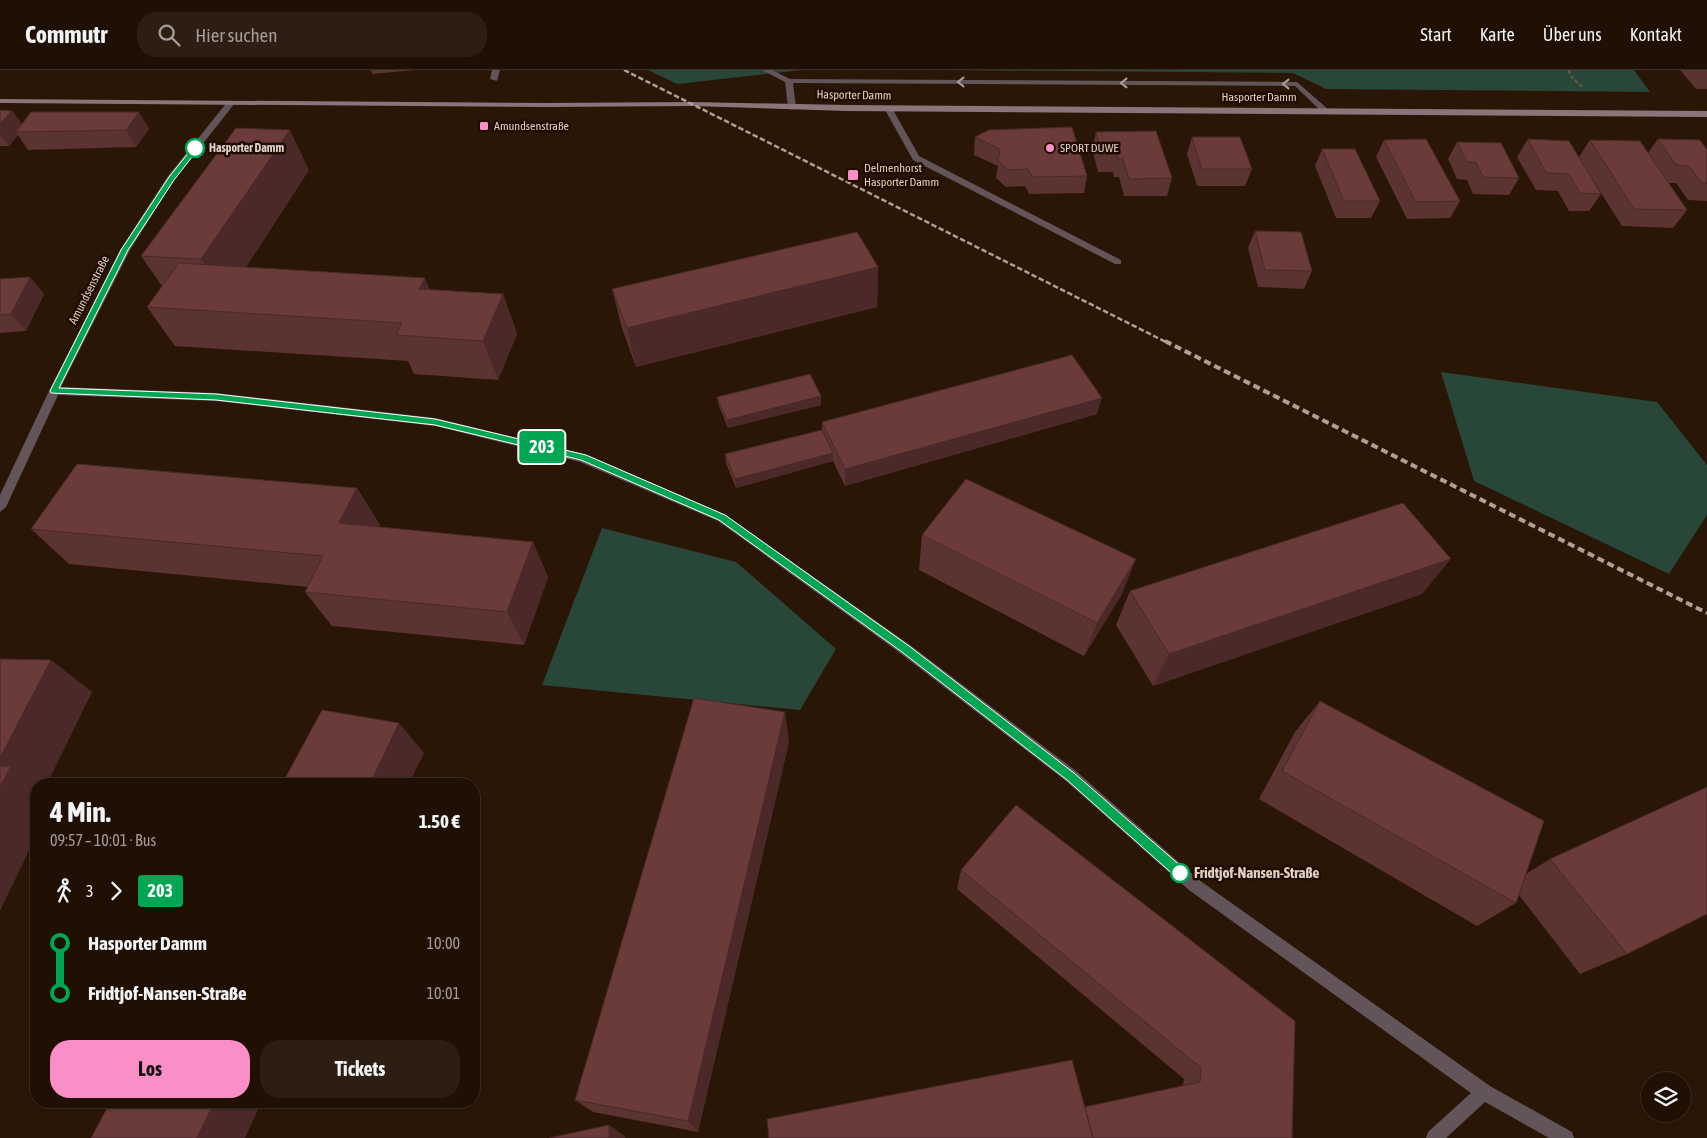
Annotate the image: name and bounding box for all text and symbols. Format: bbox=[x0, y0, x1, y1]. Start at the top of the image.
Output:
search box bbox=[137, 12, 487, 57]
text: Commutr bbox=[25, 21, 107, 48]
icon: search bbox=[155, 21, 183, 49]
text: Hier suchen bbox=[195, 24, 277, 46]
text: Start bbox=[1420, 24, 1452, 45]
text: Karte bbox=[1480, 24, 1515, 45]
text: Über uns bbox=[1543, 24, 1602, 45]
text: Kontakt bbox=[1630, 24, 1682, 45]
one-way arrow bbox=[957, 77, 965, 87]
one-way arrow bbox=[1120, 78, 1128, 88]
one-way arrow bbox=[1282, 79, 1290, 89]
street label: Hasporter Damm bbox=[816, 87, 892, 103]
street label: Hasporter Damm bbox=[1221, 90, 1297, 104]
place label: Amundsenstraße bbox=[494, 119, 569, 133]
marker: Amundsenstraße bbox=[478, 120, 490, 132]
marker: Hasporter Damm bbox=[185, 138, 205, 158]
place label: Hasporter Damm bbox=[209, 141, 284, 155]
place label: SPORT DUWE bbox=[1060, 141, 1118, 155]
marker: SPORT DUWE bbox=[1044, 142, 1056, 154]
place label: Delmenhorst Hasporter Damm bbox=[864, 161, 939, 189]
marker: Delmenhorst Hasporter Damm bbox=[846, 168, 860, 182]
street label: Amundsenstraße bbox=[66, 253, 112, 327]
line badge: 203 bbox=[513, 431, 571, 463]
text: 203 bbox=[529, 436, 555, 457]
text: 4 Min. bbox=[50, 796, 111, 828]
text: 1.50 € bbox=[419, 810, 460, 832]
text: 09:57 – 10:01 · Bus bbox=[50, 831, 156, 849]
marker: Fridtjof-Nansen-Straße bbox=[1170, 863, 1190, 883]
place label: Fridtjof-Nansen-Straße bbox=[1194, 864, 1319, 881]
icon: walk bbox=[50, 877, 78, 905]
icon: forward bbox=[102, 877, 130, 905]
text: 203 bbox=[148, 880, 173, 901]
text: 3 bbox=[86, 882, 94, 900]
text: Hasporter Damm bbox=[88, 932, 207, 954]
text: 10:00 bbox=[426, 934, 460, 952]
text: Fridtjof-Nansen-Straße bbox=[88, 982, 247, 1004]
text: 10:01 bbox=[426, 984, 460, 1002]
button: Los bbox=[50, 1040, 250, 1098]
button: Tickets bbox=[260, 1040, 460, 1098]
map controls bbox=[1641, 1072, 1691, 1122]
button: layers bbox=[1641, 1072, 1691, 1122]

